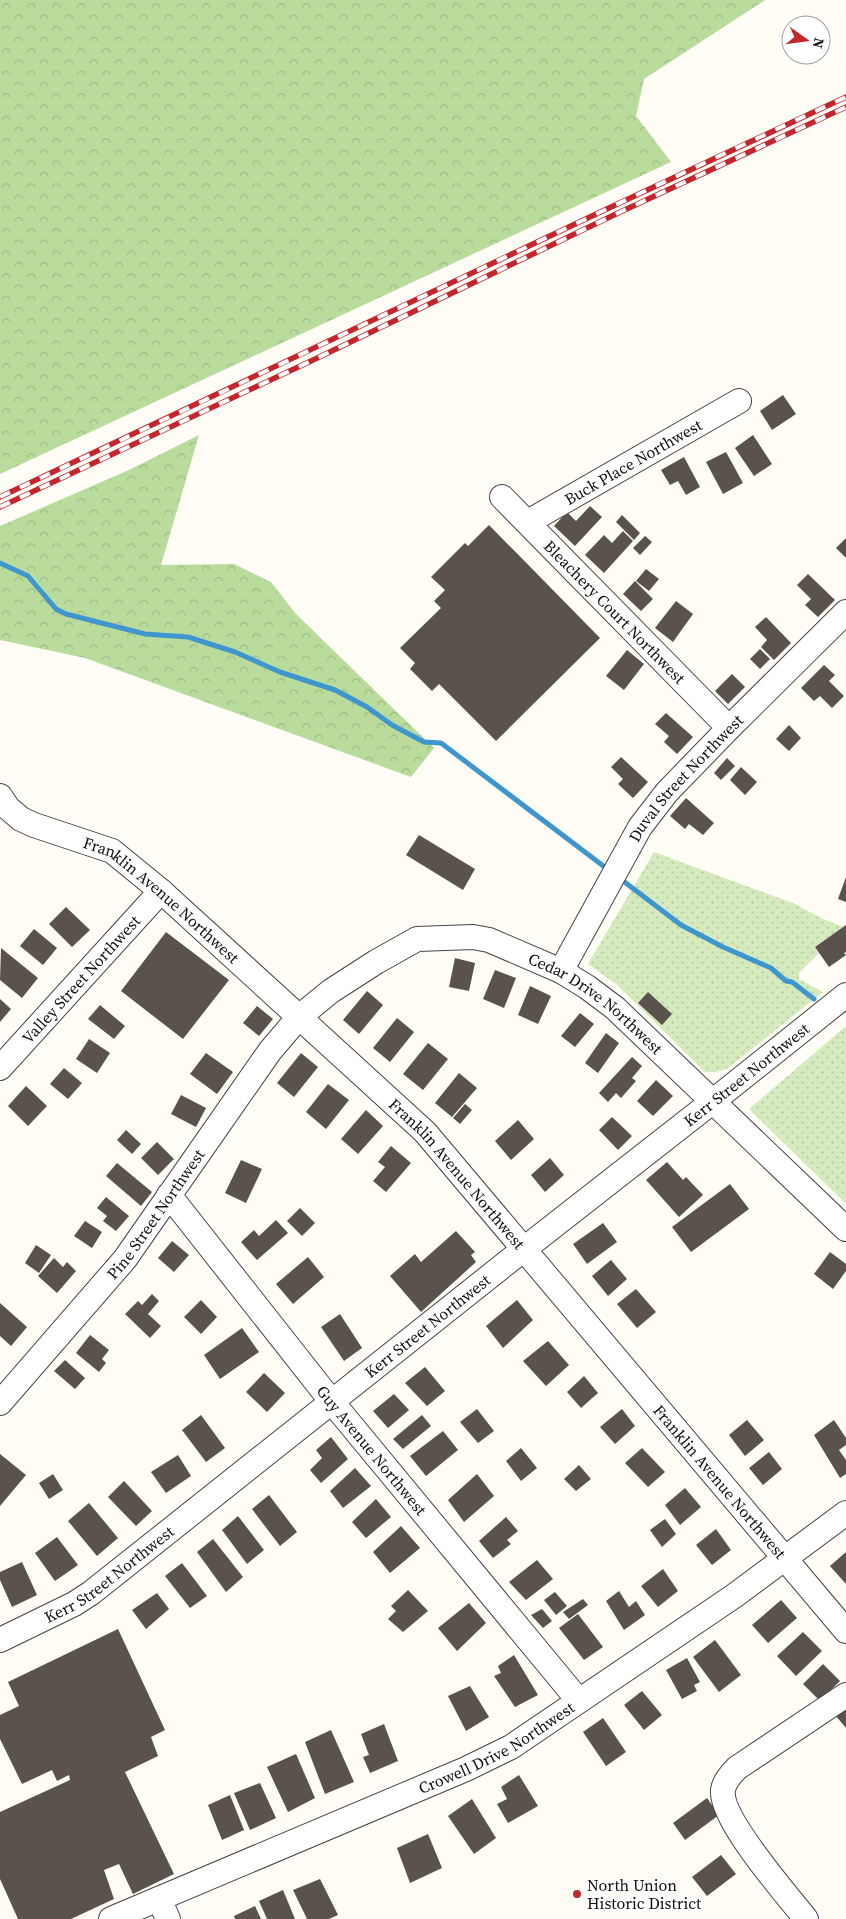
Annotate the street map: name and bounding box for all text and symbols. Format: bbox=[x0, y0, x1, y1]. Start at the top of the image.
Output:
north arrow bbox=[781, 15, 831, 65]
text: N bbox=[808, 36, 830, 51]
street label: Buck Place Northwest bbox=[560, 413, 706, 510]
street label: Bleachery Court Northwest bbox=[539, 535, 691, 689]
street label: Duval Street Northwest bbox=[623, 709, 748, 846]
street label: Franklin Avenue Northwest bbox=[80, 831, 245, 969]
street label: Valley Street Northwest bbox=[17, 910, 145, 1048]
street label: Cedar Drive Northwest bbox=[525, 947, 668, 1059]
street label: Kerr Street Northwest bbox=[679, 1017, 814, 1131]
street label: Franklin Avenue Northwest bbox=[384, 1093, 531, 1254]
street label: Pine Street Northwest bbox=[101, 1144, 210, 1284]
street label: Kerr Street Northwest bbox=[360, 1269, 495, 1383]
street label: Guy Avenue Northwest bbox=[312, 1381, 432, 1520]
street label: Franklin Avenue Northwest bbox=[648, 1400, 792, 1564]
street label: Kerr Street Northwest bbox=[41, 1520, 179, 1628]
street label: Crowell Drive Northwest bbox=[415, 1696, 579, 1799]
place label: North Union Historic District bbox=[587, 1874, 702, 1914]
marker: North Union Historic District bbox=[571, 1888, 583, 1900]

